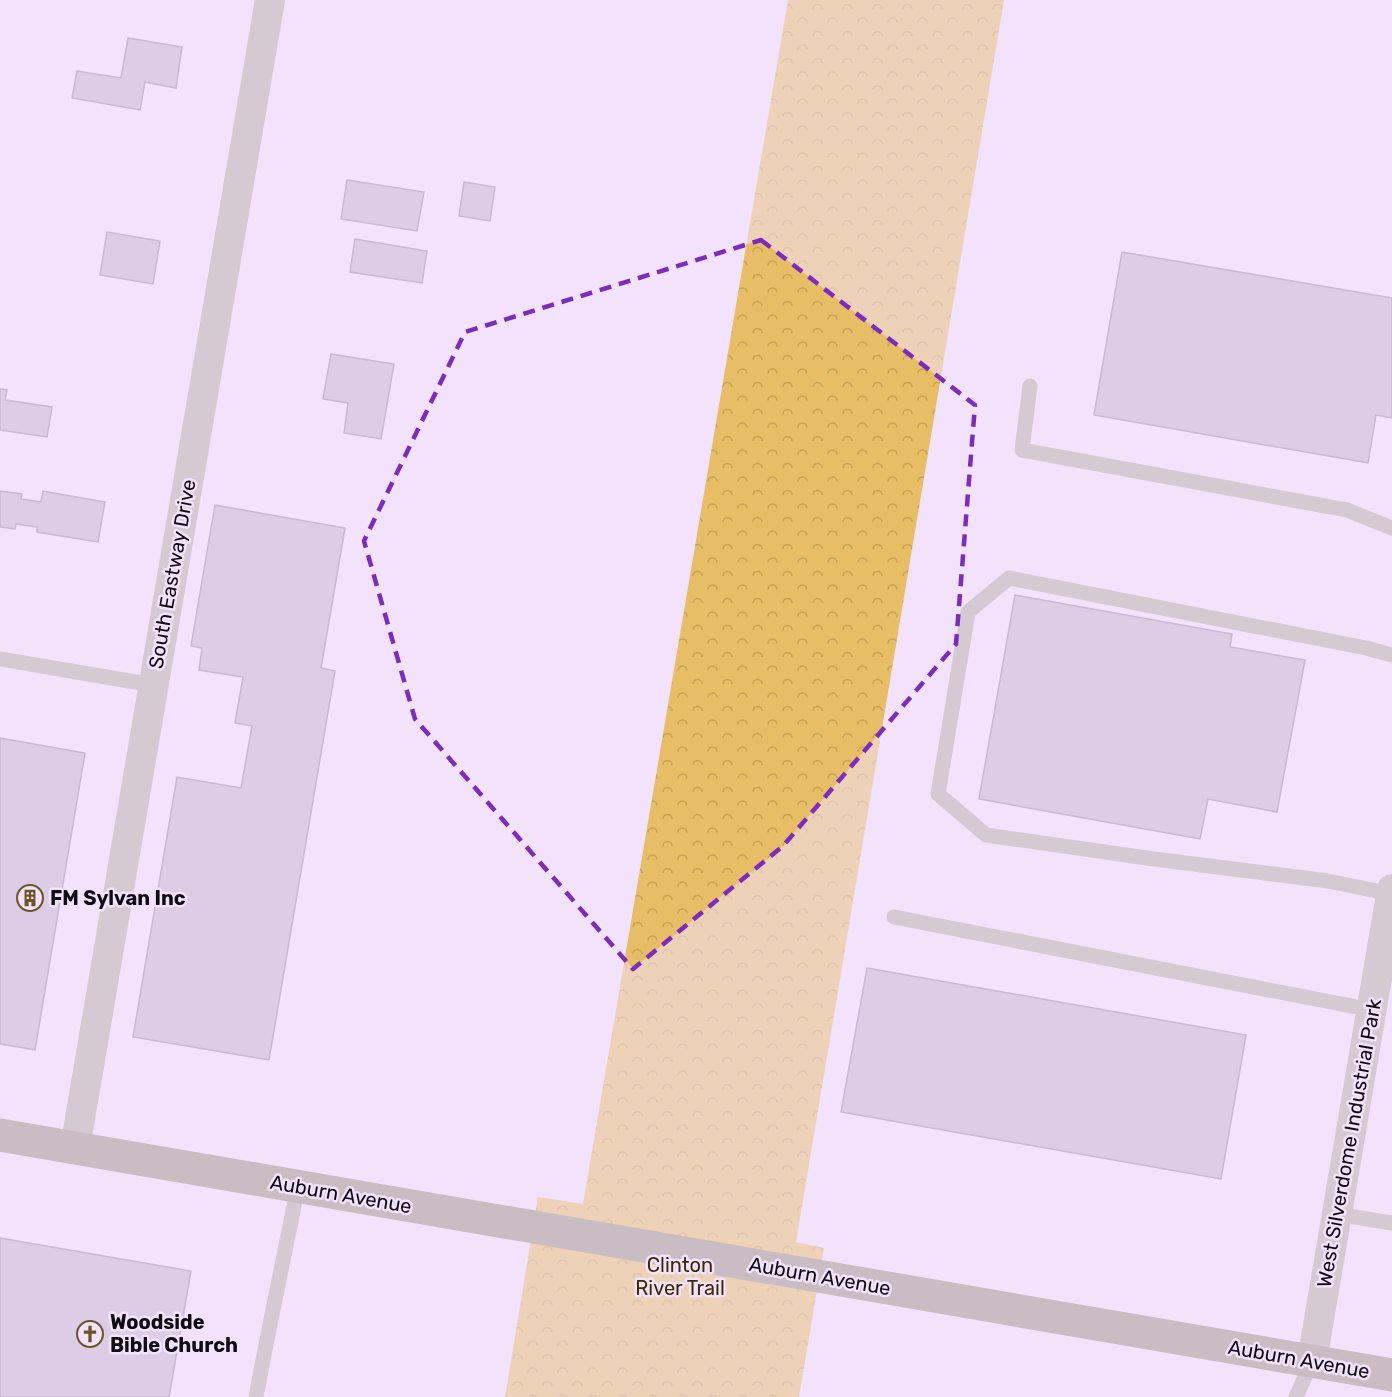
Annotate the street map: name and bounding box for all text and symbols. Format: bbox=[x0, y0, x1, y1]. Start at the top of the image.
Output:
street label: South Eastway Drive bbox=[144, 477, 200, 671]
building icon: FM Sylvan Inc bbox=[15, 883, 45, 913]
place label: FM Sylvan Inc bbox=[50, 886, 186, 910]
street label: West Silverdome Industrial Park bbox=[1312, 996, 1386, 1289]
street label: Auburn Avenue bbox=[268, 1170, 414, 1218]
street label: Auburn Avenue bbox=[747, 1252, 893, 1300]
park label: Clinton River Trail bbox=[635, 1253, 725, 1300]
place label: Woodside Bible Church bbox=[110, 1310, 238, 1357]
church icon: Woodside Bible Church bbox=[75, 1319, 105, 1349]
street label: Auburn Avenue bbox=[1226, 1335, 1372, 1383]

